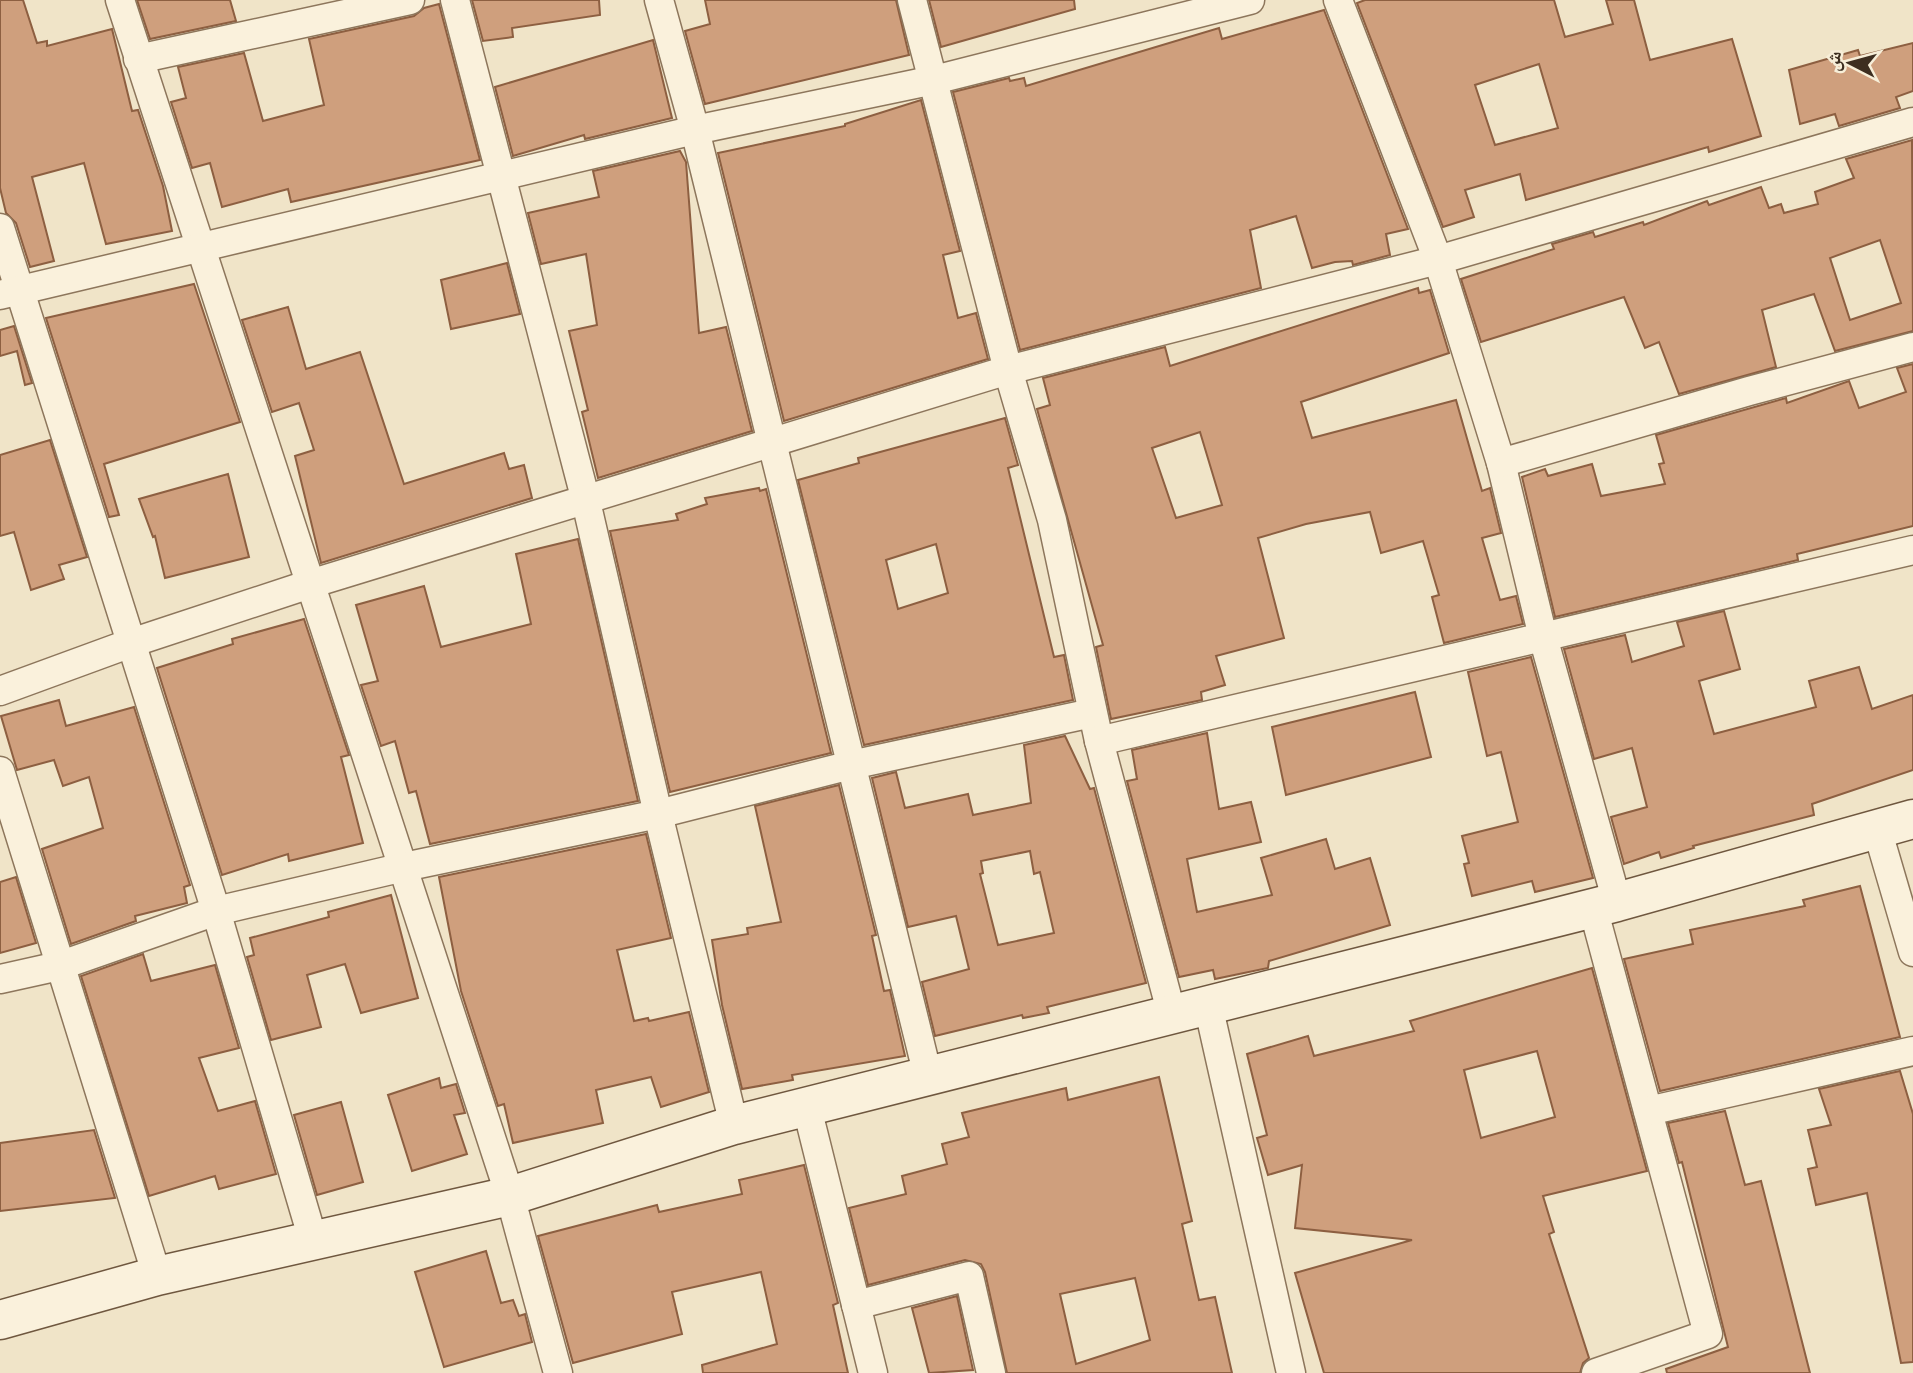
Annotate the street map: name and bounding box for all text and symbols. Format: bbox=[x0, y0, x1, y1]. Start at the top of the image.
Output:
north arrow bbox=[1815, 28, 1885, 98]
text: ش bbox=[1822, 50, 1846, 73]

